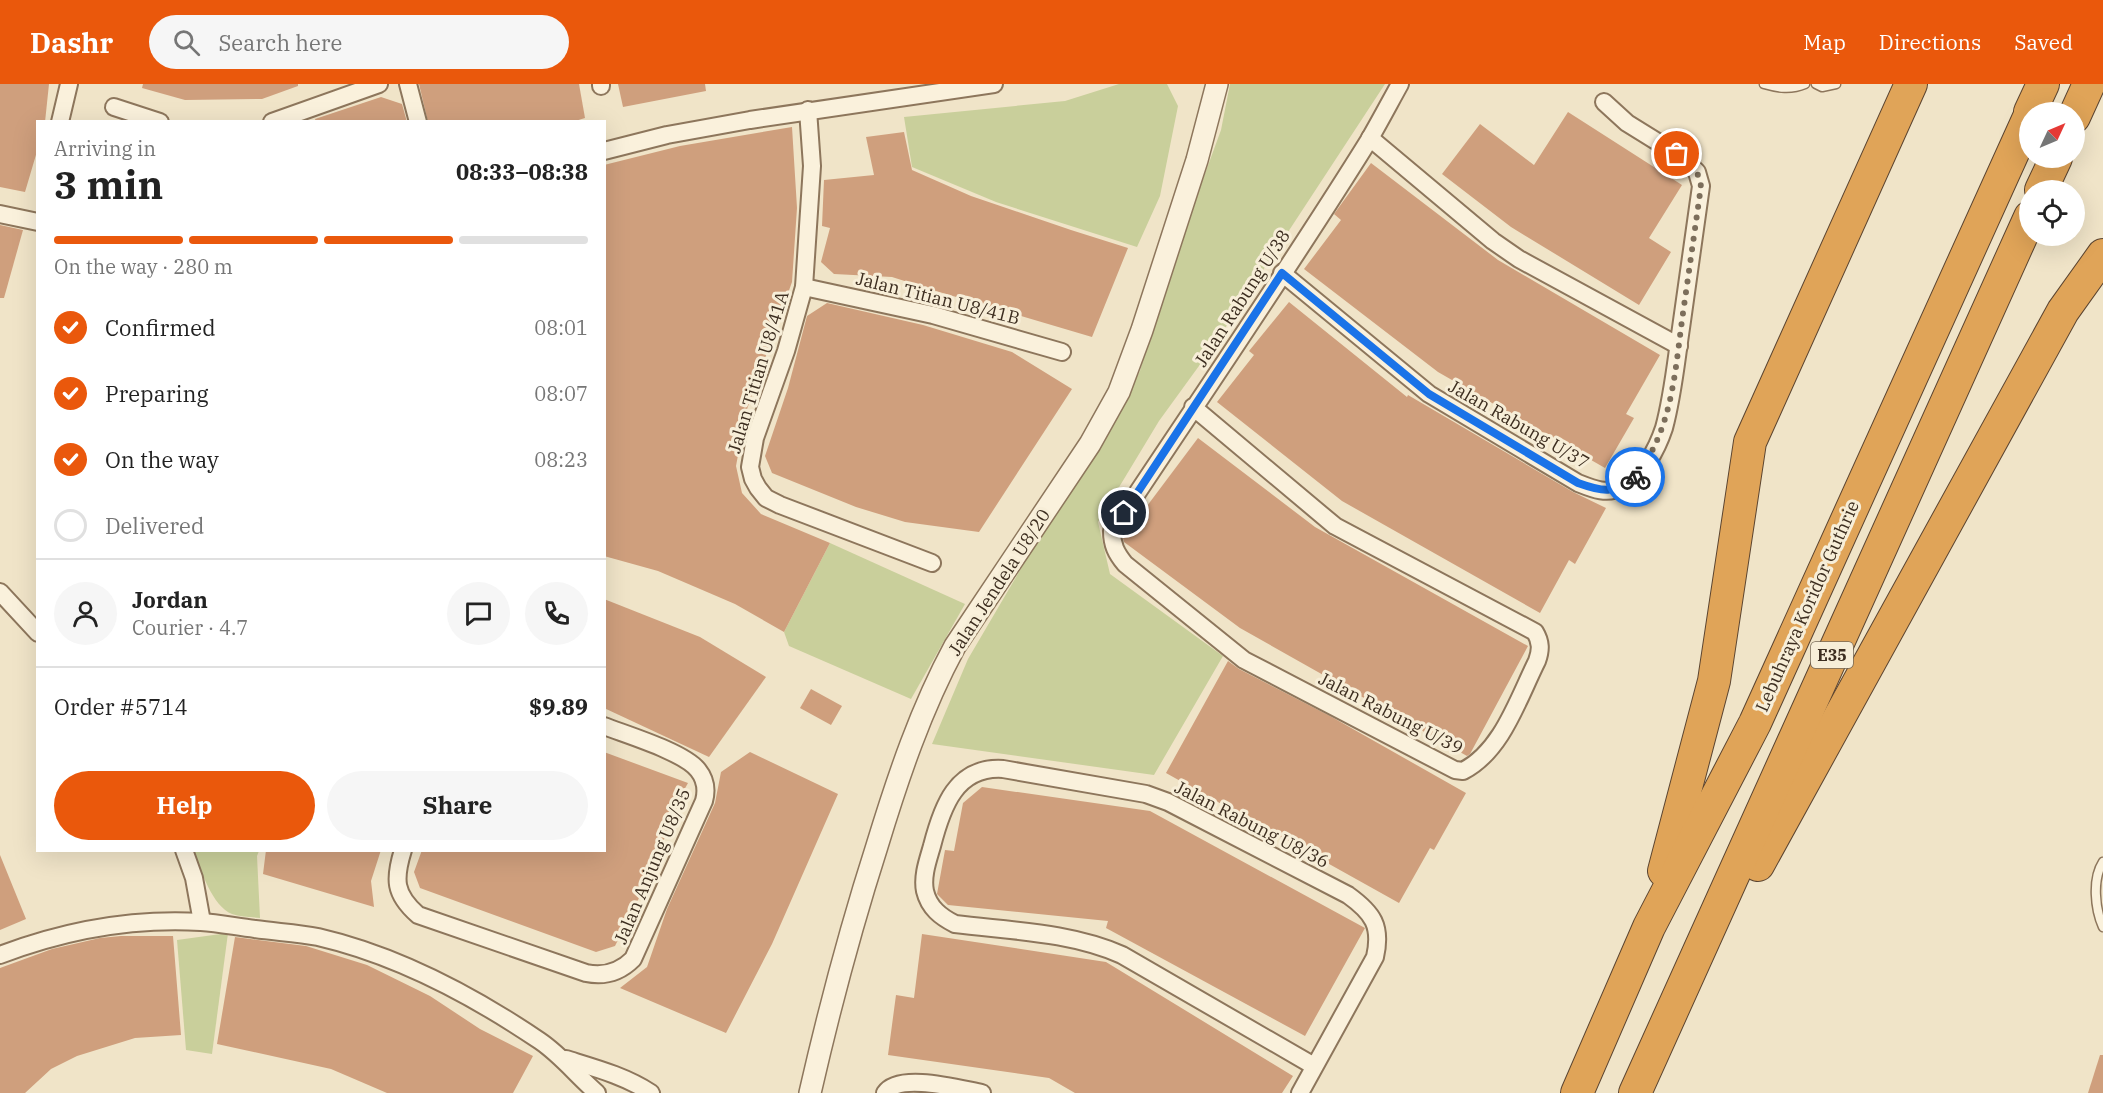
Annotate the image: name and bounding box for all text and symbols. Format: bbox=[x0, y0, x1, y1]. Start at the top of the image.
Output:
search box bbox=[149, 15, 569, 69]
text: Dashr bbox=[30, 24, 113, 61]
icon: search bbox=[170, 26, 203, 59]
text: Search here bbox=[218, 28, 342, 57]
text: Map bbox=[1803, 28, 1846, 56]
text: Directions bbox=[1879, 28, 1981, 56]
text: Saved bbox=[2014, 28, 2073, 56]
north arrow bbox=[2019, 102, 2085, 168]
map controls bbox=[2019, 102, 2085, 246]
pin bbox=[1651, 128, 1702, 179]
text: Arriving in bbox=[54, 135, 156, 162]
icon: bag bbox=[1660, 137, 1693, 170]
text: 08:33–08:38 bbox=[456, 157, 588, 186]
text: 3 min bbox=[54, 159, 163, 210]
button: locate bbox=[2019, 180, 2085, 246]
street label: Jalan Rabung U/38 bbox=[1189, 225, 1295, 371]
text: On the way · 280 m bbox=[54, 253, 233, 280]
street label: Jalan Titian U8/41B bbox=[854, 267, 1022, 329]
street label: Jalan Titian U8/41A bbox=[722, 288, 794, 456]
icon: check bbox=[54, 311, 87, 344]
text: Confirmed bbox=[105, 313, 216, 342]
text: 08:01 bbox=[534, 314, 588, 341]
street label: Jalan Rabung U/37 bbox=[1444, 374, 1594, 474]
icon: check bbox=[54, 377, 87, 410]
text: Preparing bbox=[105, 379, 209, 408]
text: 08:07 bbox=[534, 380, 588, 407]
icon: check bbox=[54, 443, 87, 476]
text: On the way bbox=[105, 445, 219, 474]
text: 08:23 bbox=[534, 446, 588, 473]
courier bbox=[1605, 447, 1665, 507]
icon: bike bbox=[1619, 461, 1652, 494]
pin bbox=[1098, 487, 1149, 538]
icon: home bbox=[1107, 496, 1140, 529]
street label: Lebuhraya Koridor Guthrie bbox=[1750, 497, 1864, 715]
street label: Jalan Jendela U8/20 bbox=[943, 504, 1055, 660]
text: Delivered bbox=[105, 511, 204, 540]
button: person bbox=[54, 582, 117, 645]
button: chat bbox=[447, 582, 510, 645]
button: phone bbox=[525, 582, 588, 645]
text: Jordan bbox=[132, 585, 208, 614]
text: Courier · 4.7 bbox=[132, 614, 248, 641]
road number: E35 bbox=[1811, 642, 1853, 668]
street label: Jalan Rabung U/39 bbox=[1315, 667, 1467, 759]
text: Order #5714 bbox=[54, 692, 188, 721]
text: $9.89 bbox=[529, 692, 588, 721]
button: Help bbox=[54, 771, 315, 840]
button: Share bbox=[327, 771, 588, 840]
street label: Jalan Rabung U8/36 bbox=[1171, 775, 1333, 873]
street label: Jalan Anjung U8/35 bbox=[609, 785, 695, 947]

